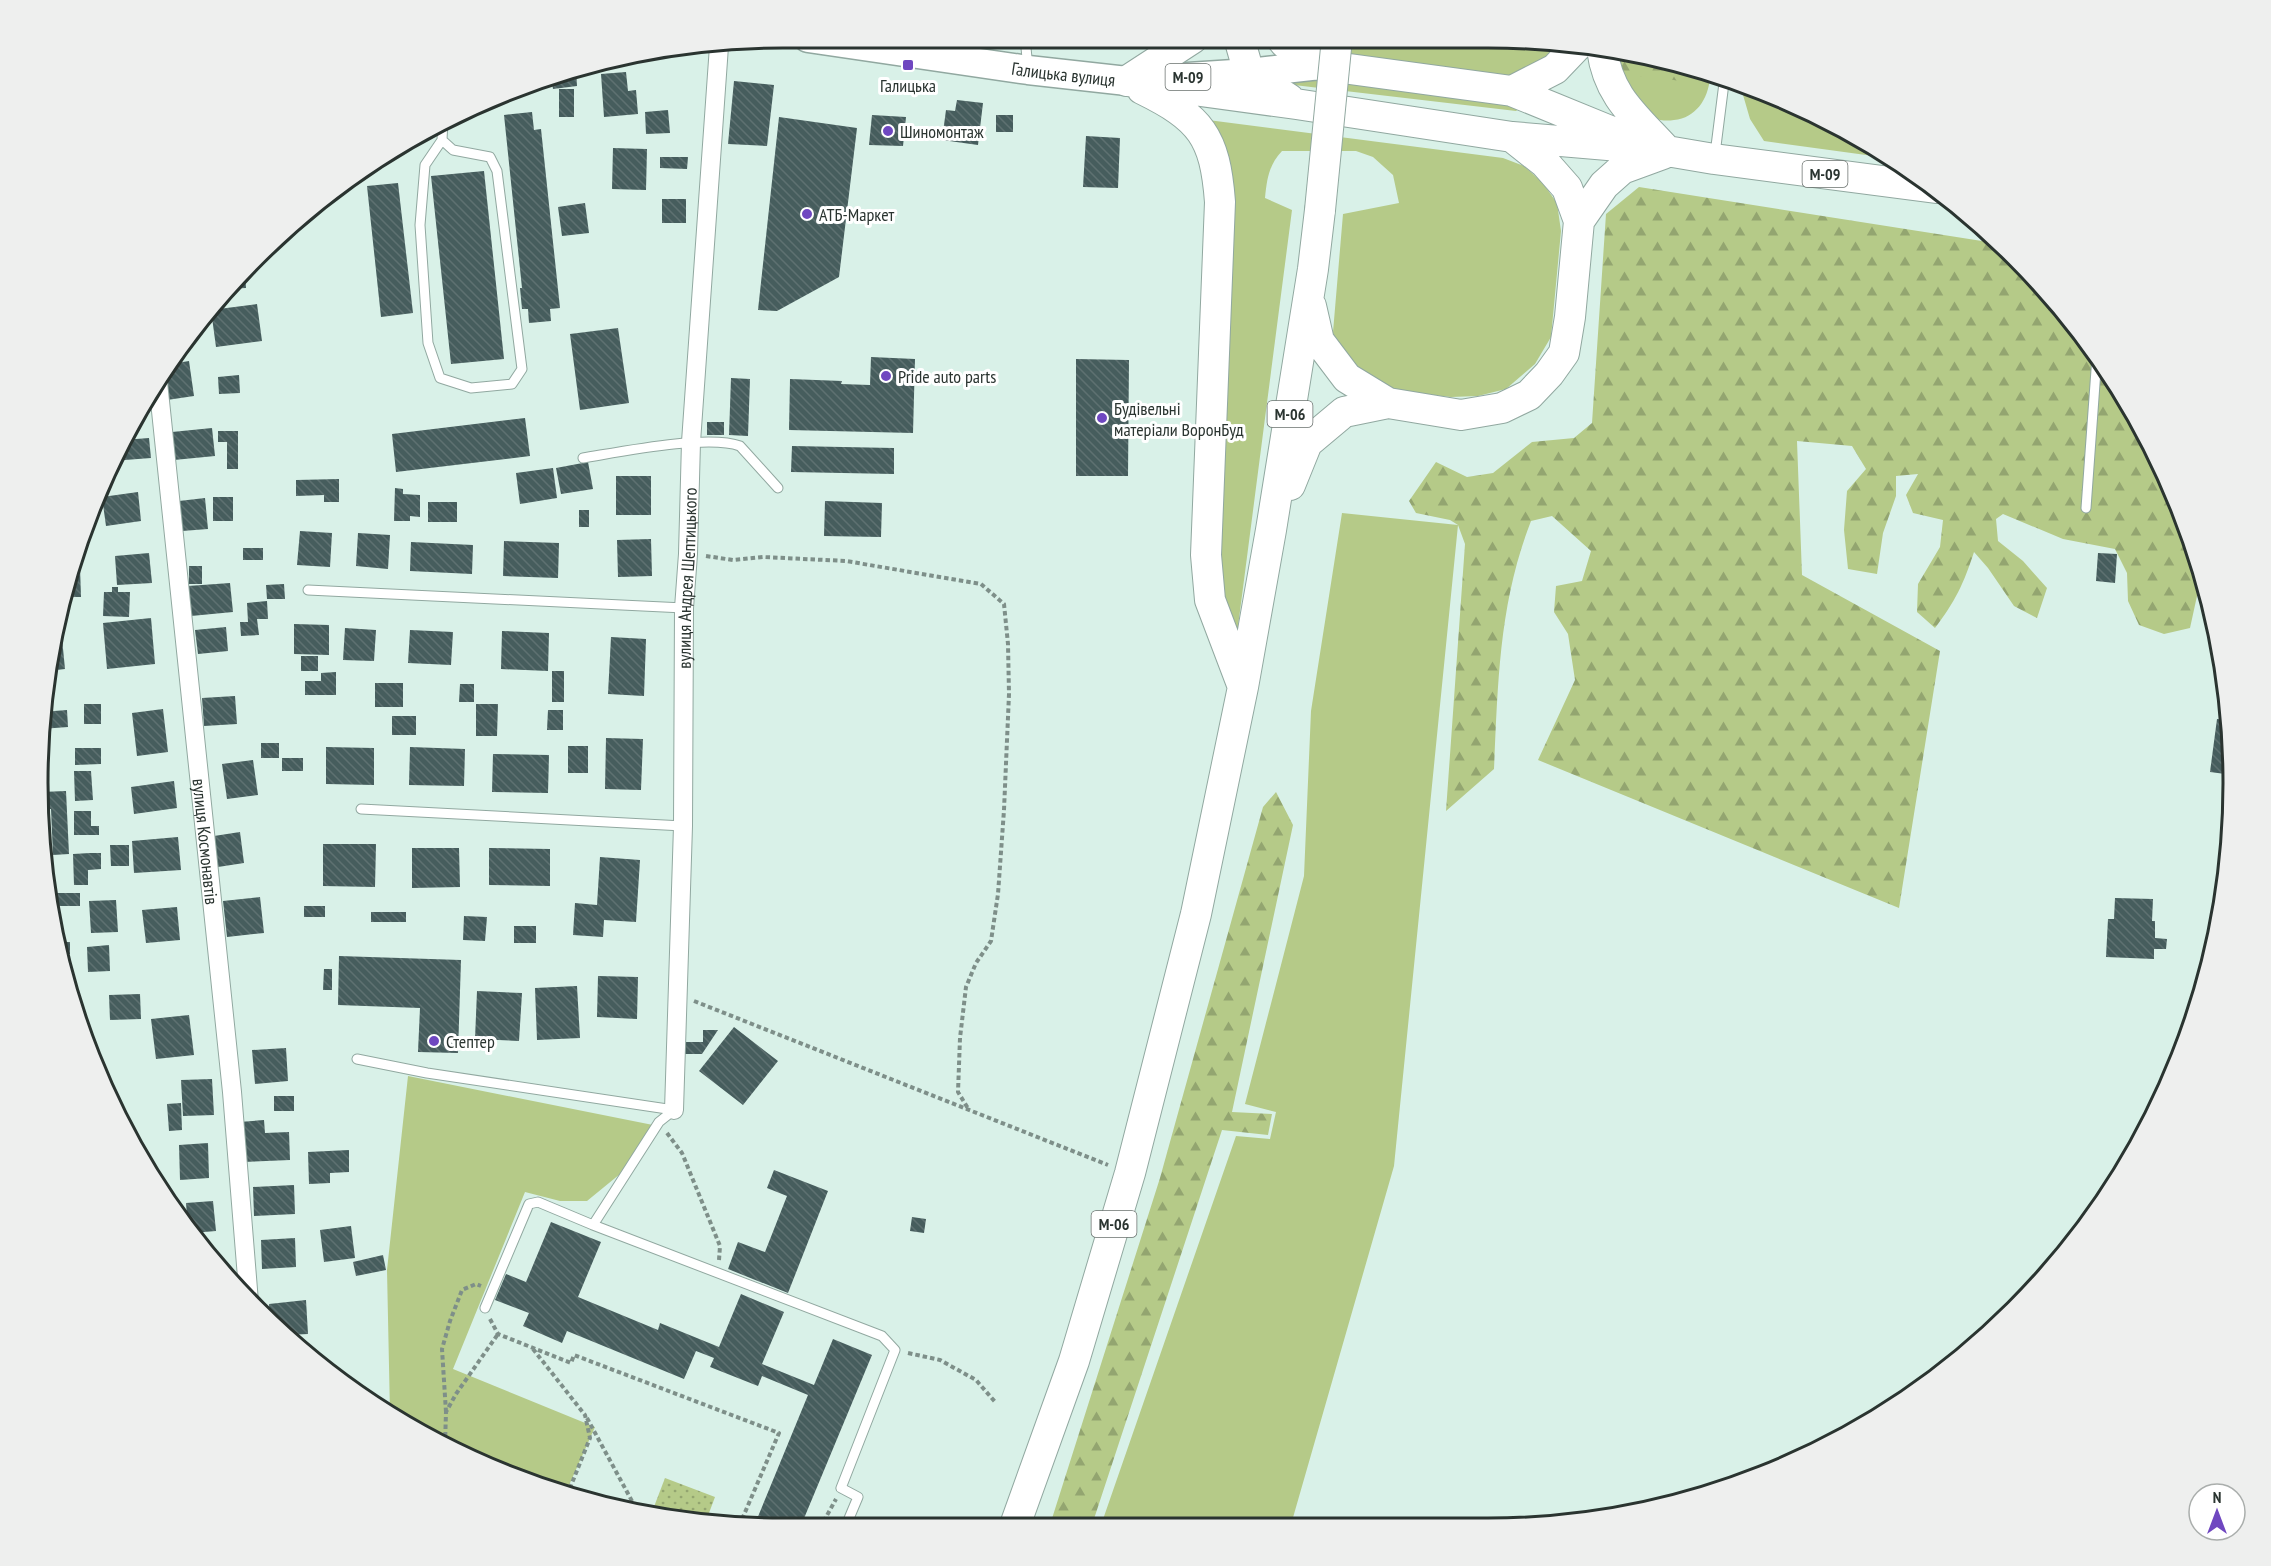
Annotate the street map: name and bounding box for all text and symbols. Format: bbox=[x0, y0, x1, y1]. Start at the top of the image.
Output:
street label: Галицька вулиця bbox=[1010, 56, 1116, 91]
marker: Галицька bbox=[901, 58, 915, 72]
road number: М-09 bbox=[1166, 64, 1210, 90]
place label: Галицька bbox=[880, 74, 936, 97]
place label: Шиномонтаж bbox=[900, 120, 984, 143]
marker: Шиномонтаж bbox=[881, 124, 895, 138]
road number: М-09 bbox=[1802, 161, 1848, 187]
place label: ATБ-Маркет bbox=[819, 203, 895, 226]
marker: ATБ-Маркет bbox=[800, 207, 814, 221]
place label: Pride auto parts bbox=[898, 365, 996, 388]
marker: Pride auto parts bbox=[879, 369, 893, 383]
place label: Будівельні матеріали ВоронБуд bbox=[1114, 397, 1244, 441]
road number: М-06 bbox=[1268, 401, 1312, 427]
marker: Будівельні матеріали ВоронБуд bbox=[1095, 411, 1109, 425]
street label: вулиця Андрея Шептицького bbox=[672, 487, 701, 669]
street label: вулиця Космонавтів bbox=[188, 777, 224, 906]
place label: Стептер bbox=[446, 1030, 495, 1053]
marker: Стептер bbox=[427, 1034, 441, 1048]
road number: М-06 bbox=[1092, 1211, 1136, 1237]
north arrow bbox=[2187, 1482, 2247, 1542]
text: N bbox=[2213, 1487, 2221, 1507]

